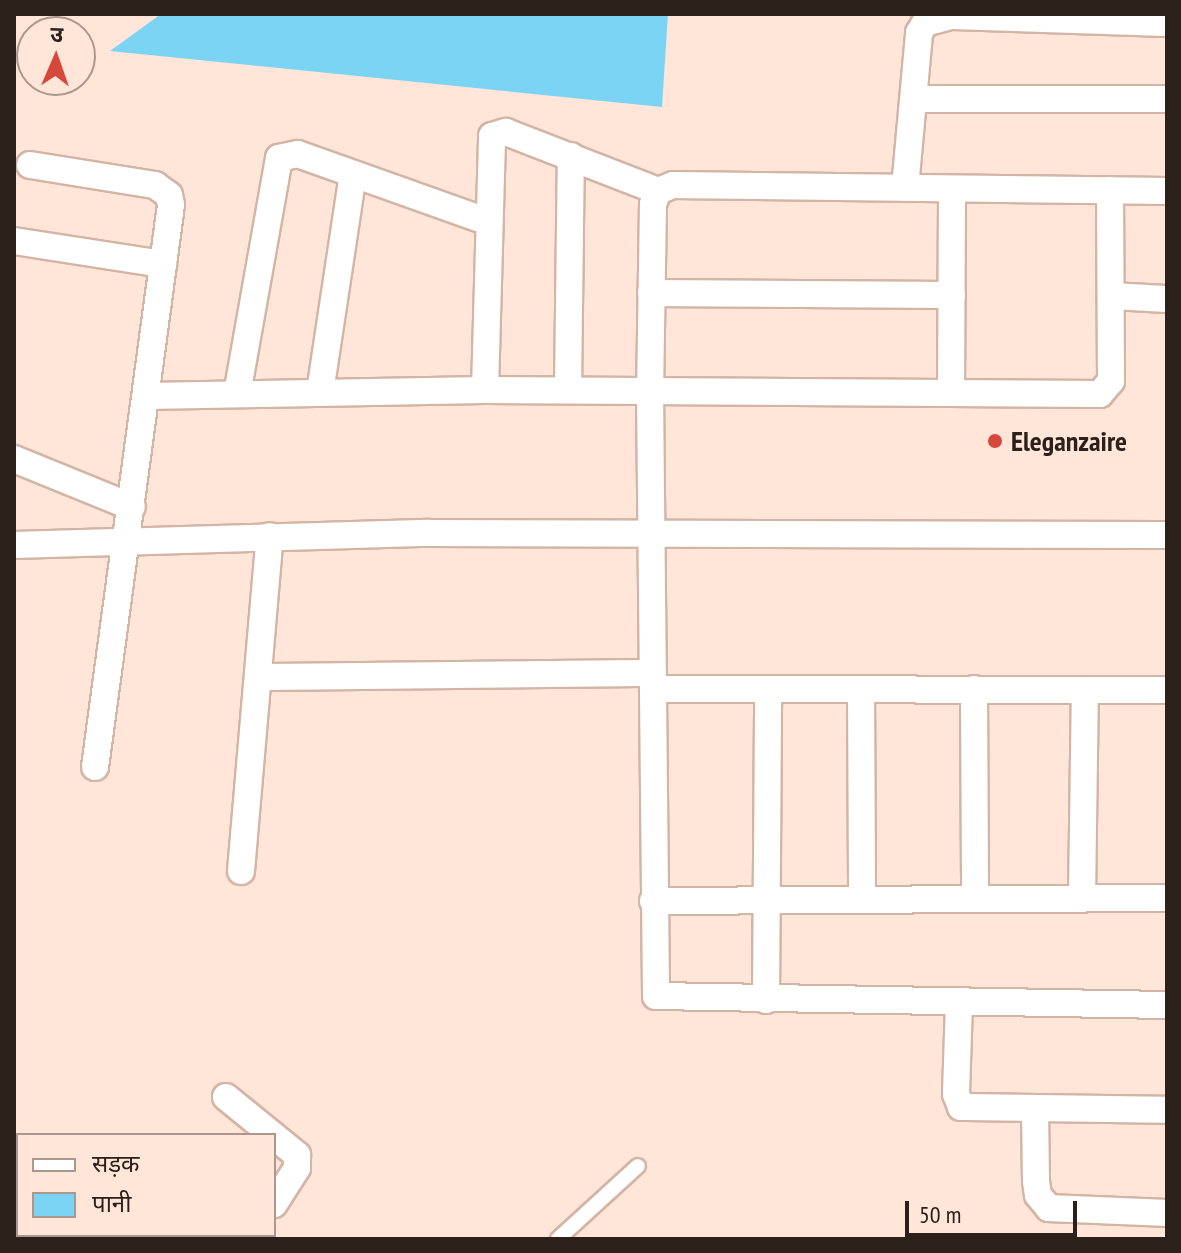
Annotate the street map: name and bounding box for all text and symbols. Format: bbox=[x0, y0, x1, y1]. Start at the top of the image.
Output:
north arrow bbox=[16, 16, 96, 96]
text: उ bbox=[50, 20, 64, 48]
place label: Eleganzaire bbox=[1011, 424, 1127, 458]
marker: Eleganzaire bbox=[986, 432, 1004, 450]
legend bbox=[16, 1133, 276, 1237]
text: सड़क bbox=[92, 1148, 140, 1179]
scale bar bbox=[909, 1185, 1081, 1235]
text: पानी bbox=[92, 1188, 131, 1219]
text: 50 m bbox=[919, 1199, 961, 1230]

